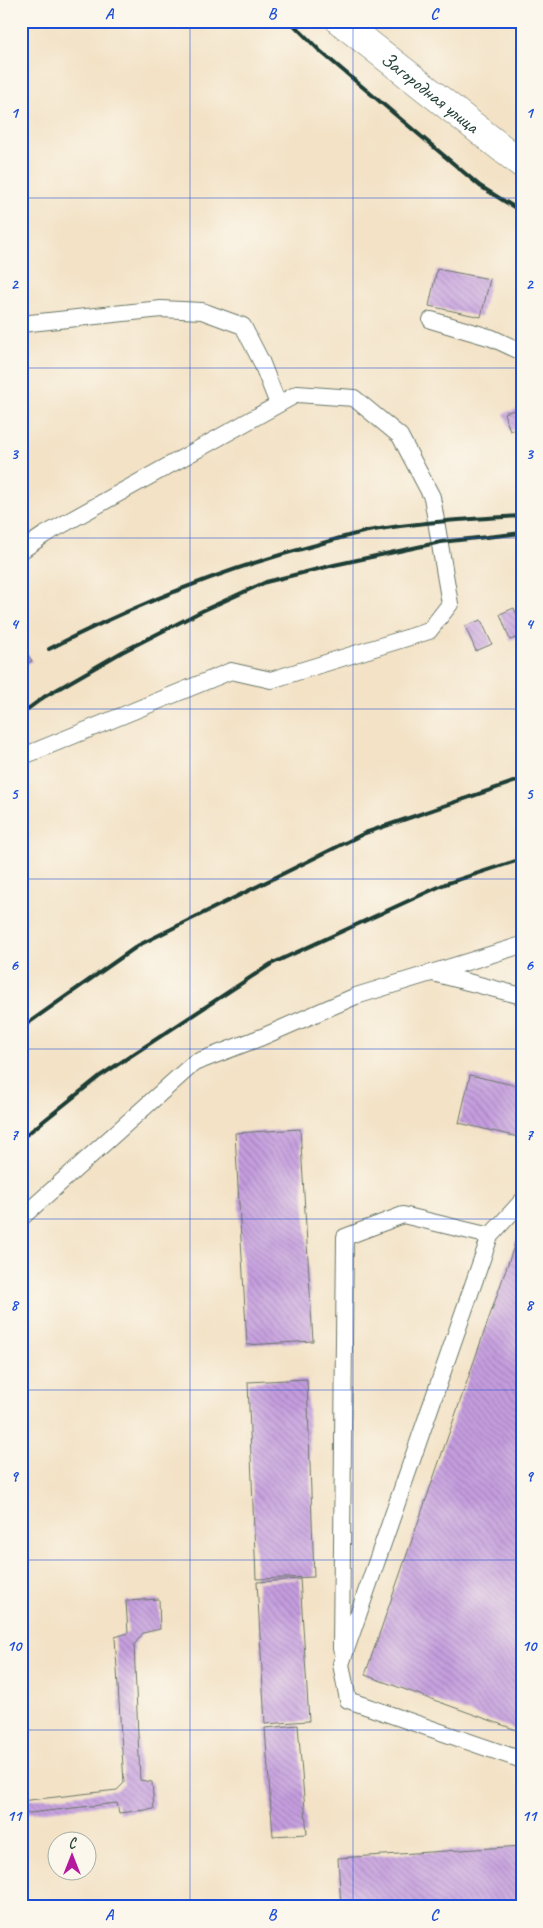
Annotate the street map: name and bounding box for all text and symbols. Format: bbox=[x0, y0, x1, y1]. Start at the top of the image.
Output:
text: A bbox=[105, 4, 115, 24]
text: B bbox=[268, 4, 278, 24]
text: C bbox=[430, 4, 440, 24]
street label: Загородная улица bbox=[376, 46, 486, 139]
text: 1 bbox=[10, 103, 19, 123]
text: 1 bbox=[525, 103, 534, 123]
text: 2 bbox=[10, 274, 19, 294]
text: 2 bbox=[525, 274, 534, 294]
text: 3 bbox=[10, 444, 19, 464]
text: 3 bbox=[525, 444, 534, 464]
text: 4 bbox=[10, 614, 19, 634]
text: 4 bbox=[525, 614, 534, 634]
text: 5 bbox=[11, 784, 20, 804]
text: 5 bbox=[526, 784, 535, 804]
text: 6 bbox=[10, 955, 19, 975]
text: 6 bbox=[525, 955, 534, 975]
text: 7 bbox=[10, 1125, 19, 1145]
text: 7 bbox=[525, 1125, 534, 1145]
text: 8 bbox=[10, 1295, 19, 1315]
text: 8 bbox=[525, 1295, 534, 1315]
text: 9 bbox=[10, 1466, 19, 1486]
text: 9 bbox=[525, 1466, 534, 1486]
text: 10 bbox=[7, 1636, 23, 1656]
text: 10 bbox=[522, 1636, 538, 1656]
text: 11 bbox=[7, 1806, 23, 1826]
text: 11 bbox=[522, 1806, 538, 1826]
north arrow bbox=[48, 1830, 98, 1880]
text: С bbox=[69, 1835, 78, 1852]
text: A bbox=[105, 1905, 115, 1925]
text: B bbox=[268, 1905, 278, 1925]
text: C bbox=[430, 1905, 440, 1925]

